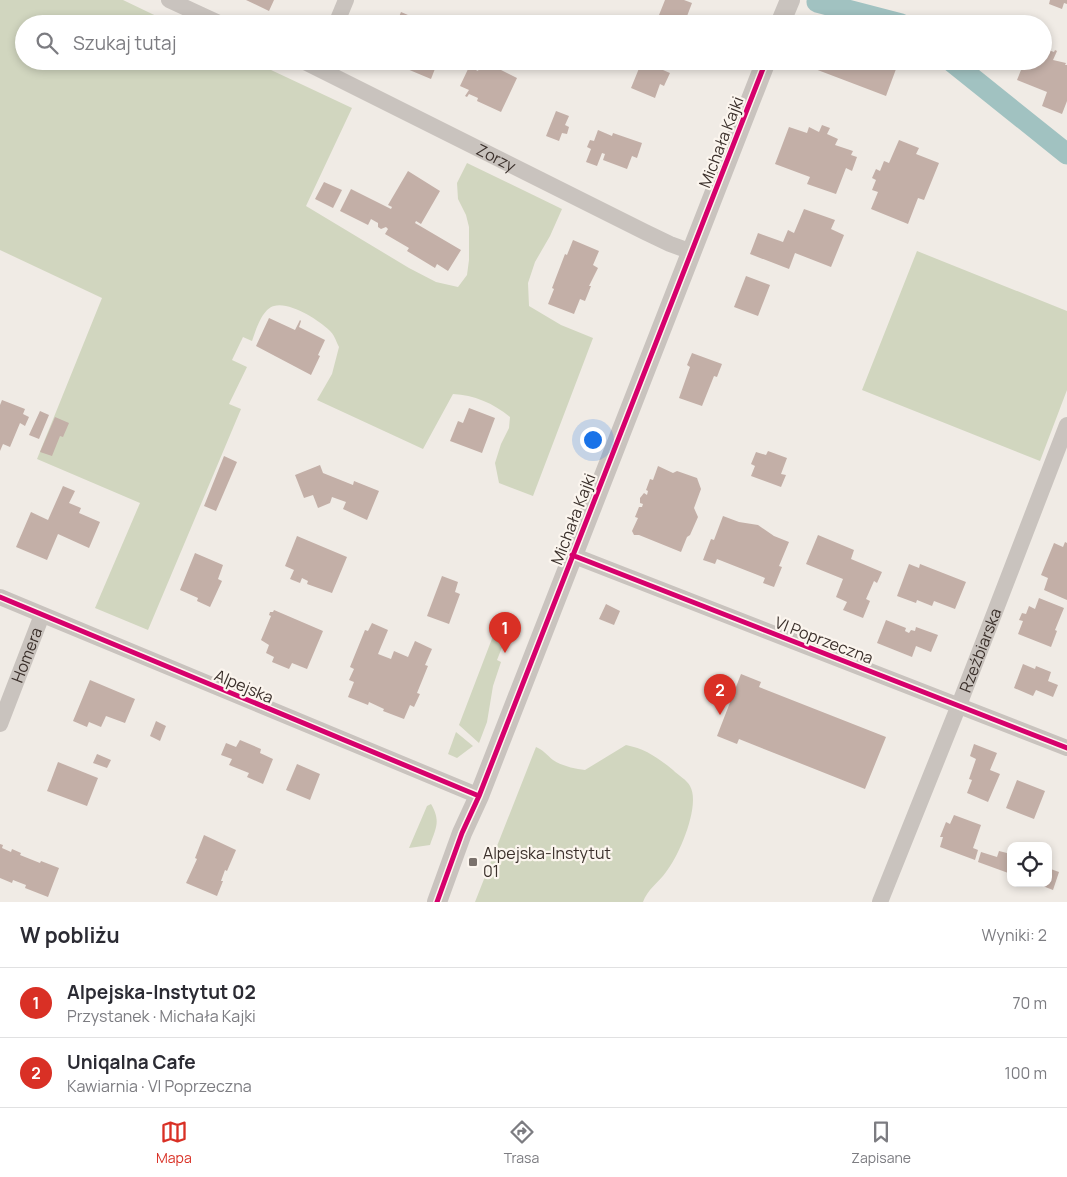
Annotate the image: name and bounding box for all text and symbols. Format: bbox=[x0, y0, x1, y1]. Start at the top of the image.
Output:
search box bbox=[15, 15, 1052, 70]
icon: search bbox=[33, 29, 61, 57]
text: Szukaj tutaj bbox=[73, 30, 176, 56]
street label: Michała Kajki bbox=[693, 93, 749, 191]
street label: Zorzy bbox=[473, 138, 520, 177]
your location bbox=[580, 427, 606, 453]
street label: Michała Kajki bbox=[545, 470, 601, 568]
street label: Rzeźbiarska bbox=[954, 605, 1006, 695]
street label: VI Poprzeczna bbox=[772, 611, 876, 669]
pin: 1 bbox=[489, 612, 521, 653]
street label: Homera bbox=[6, 624, 47, 686]
street label: Alpejska bbox=[211, 664, 277, 708]
pin: 2 bbox=[704, 674, 736, 715]
place label: Alpejska-Instytut 01 bbox=[483, 842, 611, 882]
map controls bbox=[1007, 842, 1052, 887]
button: locate bbox=[1007, 842, 1052, 887]
marker: Alpejska-Instytut 01 bbox=[467, 856, 479, 868]
text: W pobliżu bbox=[20, 921, 120, 949]
text: Wyniki: 2 bbox=[982, 924, 1047, 946]
text: Alpejska-Instytut 02 bbox=[67, 979, 256, 1005]
text: 1 bbox=[32, 992, 40, 1014]
text: 70 m bbox=[1012, 992, 1047, 1014]
text: Przystanek · Michała Kajki bbox=[67, 1005, 256, 1027]
text: Uniqalna Cafe bbox=[67, 1049, 196, 1075]
text: 2 bbox=[31, 1062, 41, 1084]
text: 100 m bbox=[1004, 1062, 1047, 1084]
text: Kawiarnia · VI Poprzeczna bbox=[67, 1075, 252, 1097]
tab: Mapa bbox=[156, 1118, 192, 1167]
tab: Trasa bbox=[504, 1118, 539, 1167]
tab: Zapisane bbox=[851, 1118, 911, 1167]

